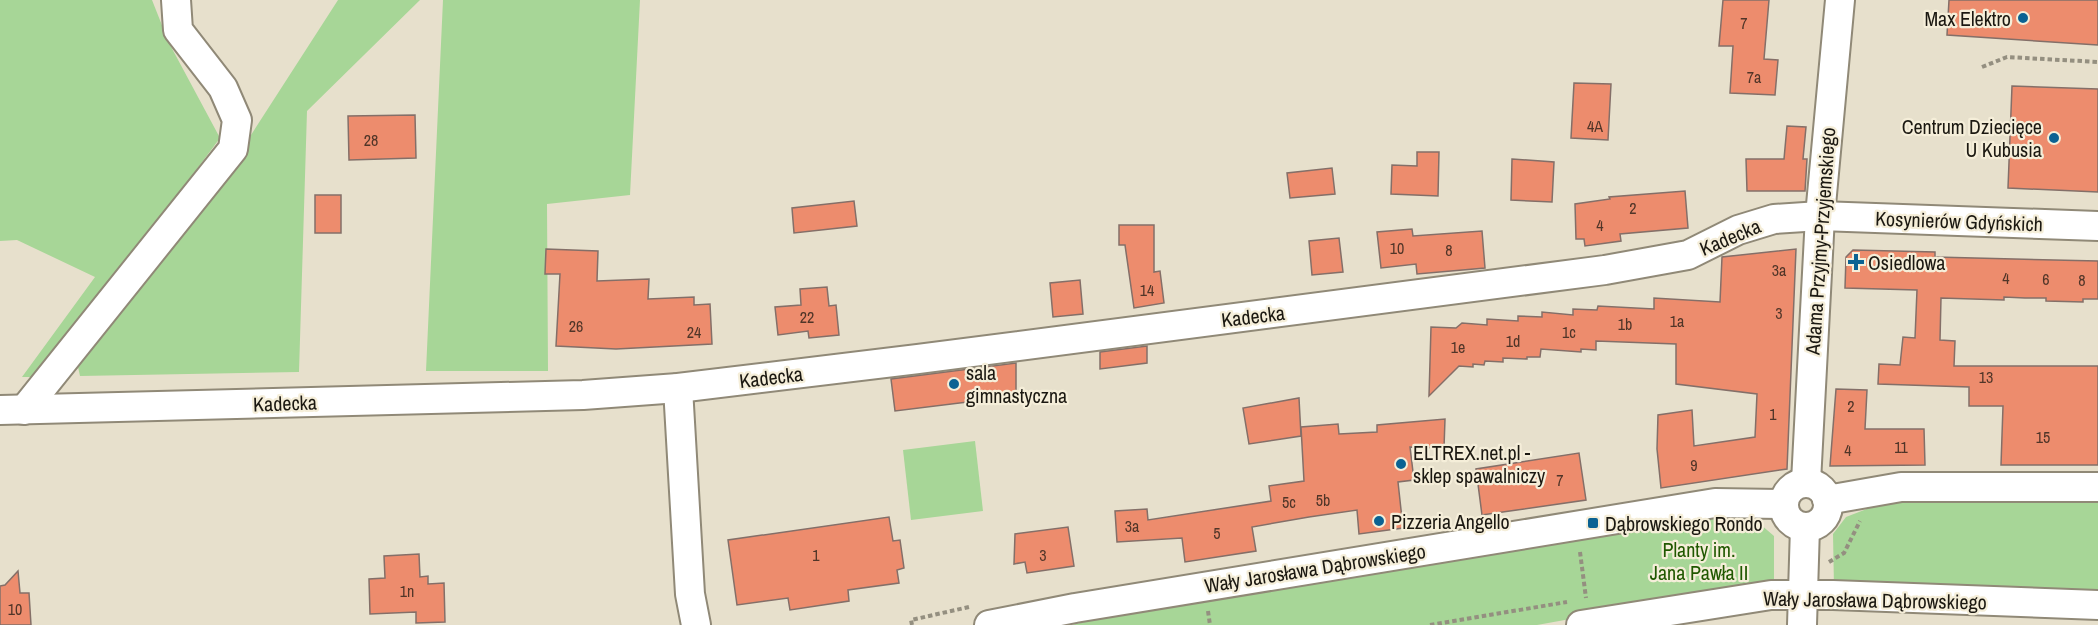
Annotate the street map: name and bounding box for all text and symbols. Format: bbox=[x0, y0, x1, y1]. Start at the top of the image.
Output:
place label: Max Elektro bbox=[1924, 5, 2011, 32]
marker: Max Elektro bbox=[2016, 11, 2030, 25]
house number: 7 bbox=[1740, 12, 1748, 34]
house number: 7a bbox=[1747, 66, 1762, 88]
place label: Centrum Dziecięce U Kubusia bbox=[1902, 113, 2042, 163]
house number: 4A bbox=[1587, 115, 1603, 137]
street label: Adama Przyjmy-Przyjemskiego bbox=[1799, 126, 1841, 357]
house number: 28 bbox=[364, 129, 378, 151]
marker: Centrum Dziecięce U Kubusia bbox=[2047, 131, 2061, 145]
house number: 2 bbox=[1629, 197, 1637, 219]
street label: Kosynierów Gdyńskich bbox=[1875, 205, 2043, 237]
street label: Kadecka bbox=[1695, 212, 1765, 262]
house number: 4 bbox=[1596, 214, 1604, 236]
house number: 10 bbox=[1390, 237, 1404, 259]
house number: 8 bbox=[1445, 239, 1453, 261]
place label: Osiedlowa bbox=[1868, 249, 1945, 276]
marker: Osiedlowa bbox=[1849, 255, 1863, 269]
house number: 3a bbox=[1772, 259, 1787, 281]
house number: 4 bbox=[2002, 267, 2010, 289]
house number: 6 bbox=[2042, 268, 2050, 290]
house number: 8 bbox=[2078, 269, 2086, 291]
house number: 14 bbox=[1140, 279, 1154, 301]
street label: Kadecka bbox=[1220, 299, 1286, 333]
house number: 3 bbox=[1775, 302, 1783, 324]
house number: 22 bbox=[800, 306, 814, 328]
house number: 1a bbox=[1670, 310, 1685, 332]
house number: 1b bbox=[1618, 313, 1632, 335]
house number: 26 bbox=[569, 315, 583, 337]
house number: 24 bbox=[687, 321, 701, 343]
house number: 1c bbox=[1562, 321, 1576, 343]
house number: 1d bbox=[1506, 330, 1520, 352]
house number: 1e bbox=[1451, 336, 1465, 358]
place label: sala gimnastyczna bbox=[966, 359, 1067, 409]
street label: Kadecka bbox=[738, 360, 804, 394]
house number: 13 bbox=[1979, 366, 1993, 388]
marker: sala gimnastyczna bbox=[947, 377, 961, 391]
street label: Kadecka bbox=[253, 388, 317, 418]
house number: 2 bbox=[1847, 395, 1855, 417]
house number: 1 bbox=[1769, 403, 1777, 425]
house number: 15 bbox=[2036, 426, 2050, 448]
house number: 11 bbox=[1894, 436, 1909, 458]
place label: ELTREX.net.pl - sklep spawalniczy bbox=[1413, 439, 1546, 489]
house number: 4 bbox=[1844, 439, 1852, 461]
house number: 9 bbox=[1690, 454, 1698, 476]
marker: ELTREX.net.pl - sklep spawalniczy bbox=[1394, 457, 1408, 471]
house number: 7 bbox=[1556, 469, 1564, 491]
house number: 5b bbox=[1316, 489, 1330, 511]
house number: 5c bbox=[1282, 491, 1296, 513]
place label: Pizzeria Angello bbox=[1391, 508, 1510, 535]
place label: Dąbrowskiego Rondo bbox=[1605, 510, 1763, 537]
marker: Pizzeria Angello bbox=[1372, 514, 1386, 528]
house number: 3a bbox=[1125, 515, 1140, 537]
marker: Dąbrowskiego Rondo bbox=[1586, 516, 1600, 530]
house number: 5 bbox=[1213, 522, 1221, 544]
park label: Planty im. Jana Pawła II bbox=[1650, 536, 1748, 586]
street label: Wały Jarosława Dąbrowskiego bbox=[1202, 537, 1428, 599]
house number: 1 bbox=[812, 544, 820, 566]
house number: 3 bbox=[1039, 544, 1047, 566]
house number: 1n bbox=[400, 580, 414, 602]
street label: Wały Jarosława Dąbrowskiego bbox=[1763, 585, 1987, 615]
house number: 10 bbox=[8, 598, 22, 620]

